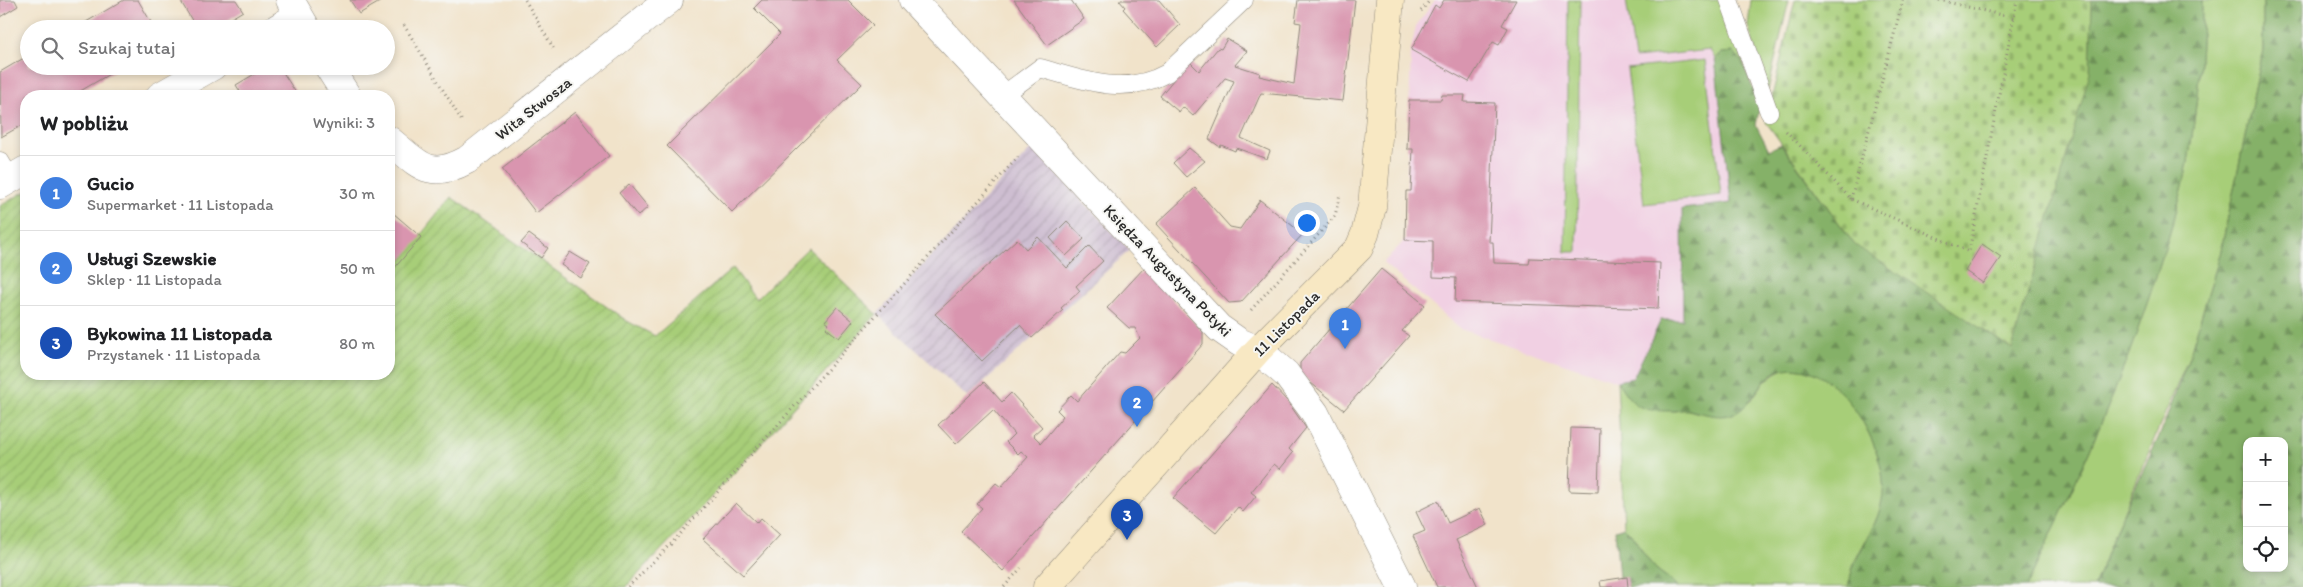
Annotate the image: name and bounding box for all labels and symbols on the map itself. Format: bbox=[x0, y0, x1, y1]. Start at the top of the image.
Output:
street label: Wita Stwosza bbox=[491, 72, 576, 144]
street label: Księdza Augustyna Potyki bbox=[1100, 200, 1236, 340]
your location bbox=[1294, 210, 1320, 236]
street label: 11 Listopada bbox=[1249, 286, 1324, 360]
pin: 1 bbox=[1329, 308, 1361, 349]
pin: 2 bbox=[1121, 386, 1153, 427]
pin: 3 bbox=[1111, 499, 1143, 540]

